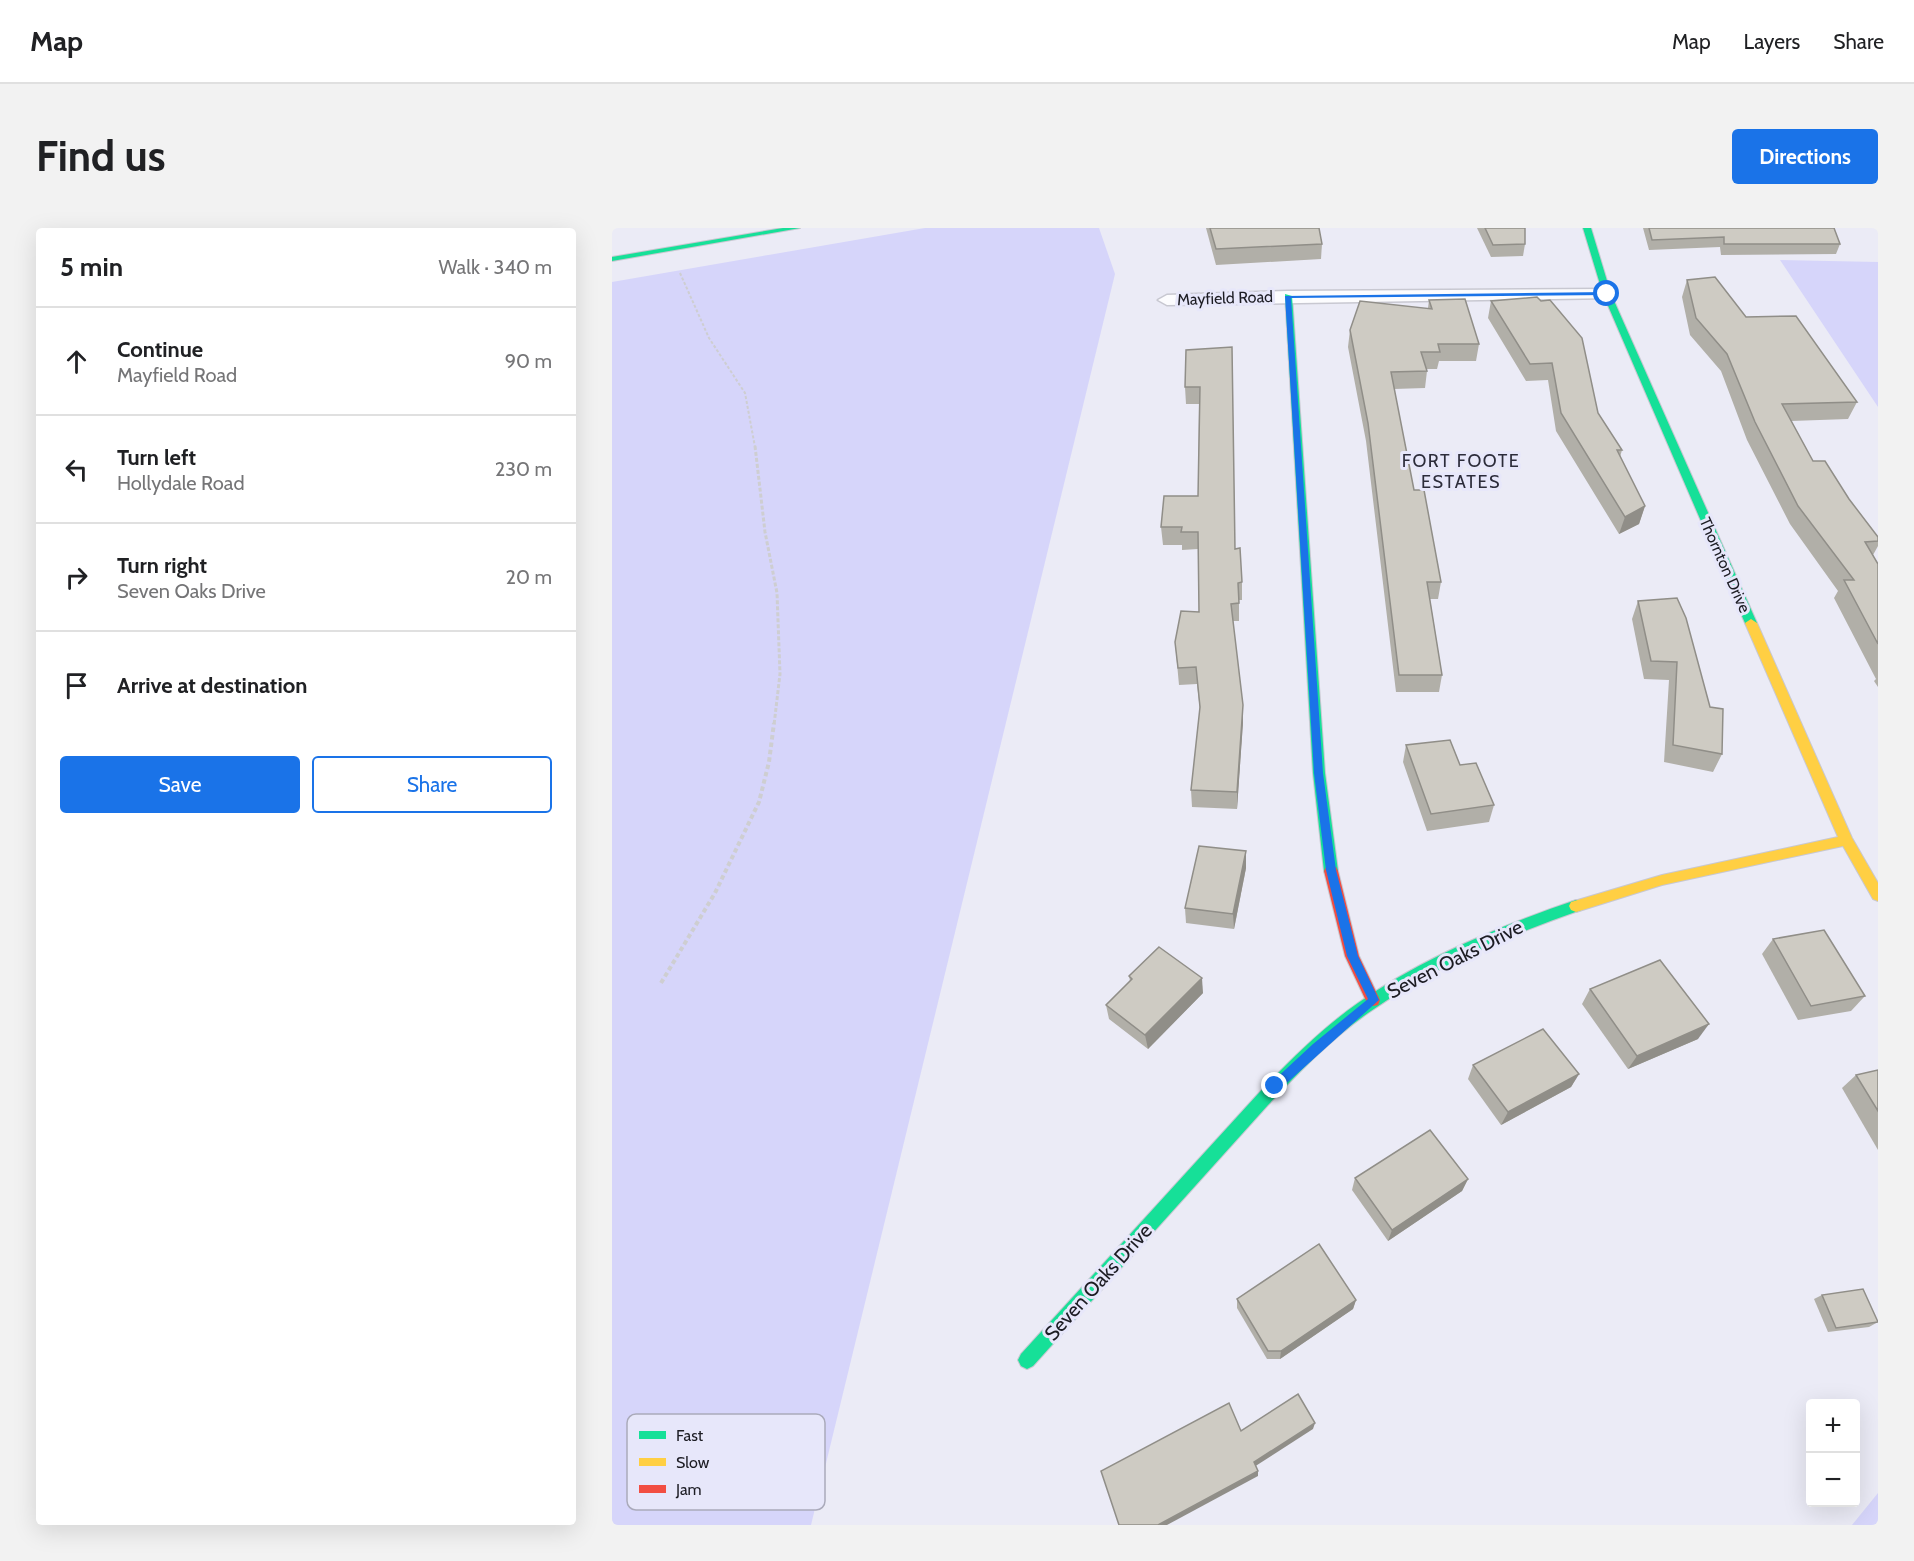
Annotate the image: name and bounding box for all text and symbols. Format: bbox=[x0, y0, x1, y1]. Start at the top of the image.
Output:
text: Map bbox=[30, 24, 83, 58]
text: Map bbox=[1672, 29, 1711, 54]
text: Layers bbox=[1744, 29, 1800, 54]
text: Share bbox=[1833, 29, 1884, 54]
button: Directions bbox=[1732, 129, 1878, 184]
text: Find us bbox=[36, 130, 165, 182]
text: 5 min bbox=[60, 251, 123, 283]
text: Walk · 340 m bbox=[438, 255, 552, 279]
route start bbox=[1593, 280, 1619, 306]
street label: Mayfield Road bbox=[1177, 287, 1273, 309]
text: Continue bbox=[117, 336, 203, 363]
icon: ahead bbox=[60, 345, 93, 378]
text: 90 m bbox=[505, 349, 552, 373]
text: Mayfield Road bbox=[117, 363, 237, 387]
text: Turn left bbox=[117, 444, 196, 471]
district label: FORT FOOTE ESTATES bbox=[1402, 450, 1520, 493]
icon: left bbox=[60, 453, 93, 486]
text: 230 m bbox=[495, 457, 552, 481]
text: Hollydale Road bbox=[117, 471, 244, 495]
street label: Thornton Drive bbox=[1696, 514, 1754, 616]
text: Turn right bbox=[117, 552, 207, 579]
icon: right bbox=[60, 561, 93, 594]
text: 20 m bbox=[506, 565, 552, 589]
text: Seven Oaks Drive bbox=[117, 579, 266, 603]
icon: arrive bbox=[60, 669, 93, 702]
text: Arrive at destination bbox=[117, 672, 307, 699]
button: Save bbox=[60, 756, 300, 813]
button: Share bbox=[312, 756, 552, 813]
street label: Seven Oaks Drive bbox=[1383, 915, 1527, 1003]
route end bbox=[1261, 1072, 1287, 1098]
street label: Seven Oaks Drive bbox=[1039, 1219, 1157, 1345]
map controls bbox=[1806, 1399, 1860, 1507]
button: + bbox=[1806, 1399, 1860, 1453]
legend bbox=[627, 1414, 825, 1510]
text: Fast bbox=[676, 1426, 704, 1445]
text: Slow bbox=[676, 1453, 710, 1472]
button: − bbox=[1806, 1453, 1860, 1507]
text: Jam bbox=[675, 1480, 702, 1499]

